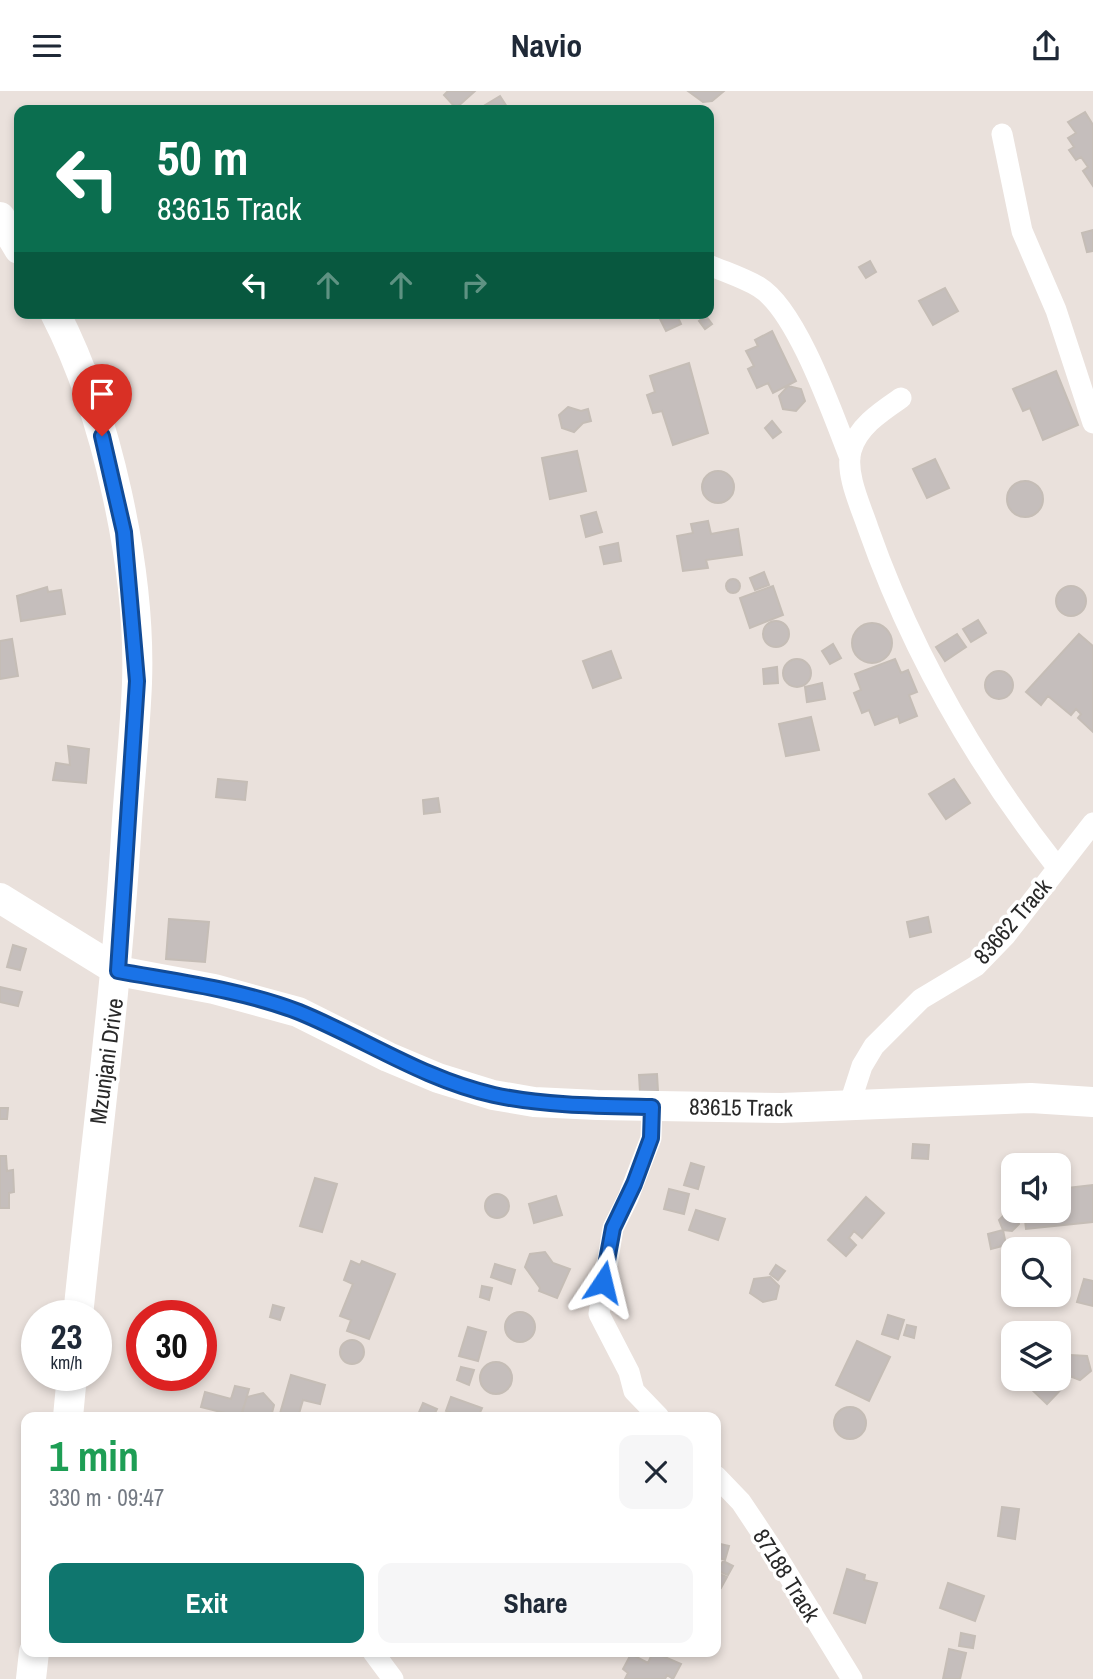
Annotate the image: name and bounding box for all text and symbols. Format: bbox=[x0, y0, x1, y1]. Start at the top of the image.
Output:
text: Navio bbox=[511, 24, 582, 67]
icon: menu bbox=[28, 27, 66, 65]
icon: share bbox=[1027, 27, 1065, 65]
text: 50 m bbox=[157, 124, 249, 190]
icon: left bbox=[42, 133, 133, 224]
text: 83615 Track bbox=[157, 187, 301, 230]
icon: left bbox=[236, 266, 274, 304]
icon: ahead bbox=[309, 266, 347, 304]
icon: ahead bbox=[382, 266, 420, 304]
icon: right bbox=[455, 266, 493, 304]
pin bbox=[72, 364, 132, 436]
icon: arrive bbox=[83, 375, 121, 413]
street label: 83662 Track bbox=[966, 871, 1058, 970]
street label: Mzunjani Drive bbox=[82, 996, 130, 1126]
street label: 83615 Track bbox=[689, 1091, 794, 1123]
map controls bbox=[1001, 1153, 1071, 1391]
button: sound bbox=[1001, 1153, 1071, 1223]
button: search bbox=[1001, 1237, 1071, 1307]
position arrow bbox=[566, 1245, 640, 1319]
speed limit sign: 30 bbox=[126, 1300, 217, 1391]
text: 23 bbox=[51, 1313, 82, 1360]
button: layers bbox=[1001, 1321, 1071, 1391]
text: km/h bbox=[51, 1350, 83, 1375]
text: 1 min bbox=[49, 1428, 139, 1484]
button: close bbox=[619, 1435, 693, 1509]
text: 330 m · 09:47 bbox=[49, 1482, 164, 1513]
street label: 87188 Track bbox=[746, 1523, 828, 1628]
button: Exit bbox=[49, 1563, 364, 1643]
button: Share bbox=[378, 1563, 693, 1643]

